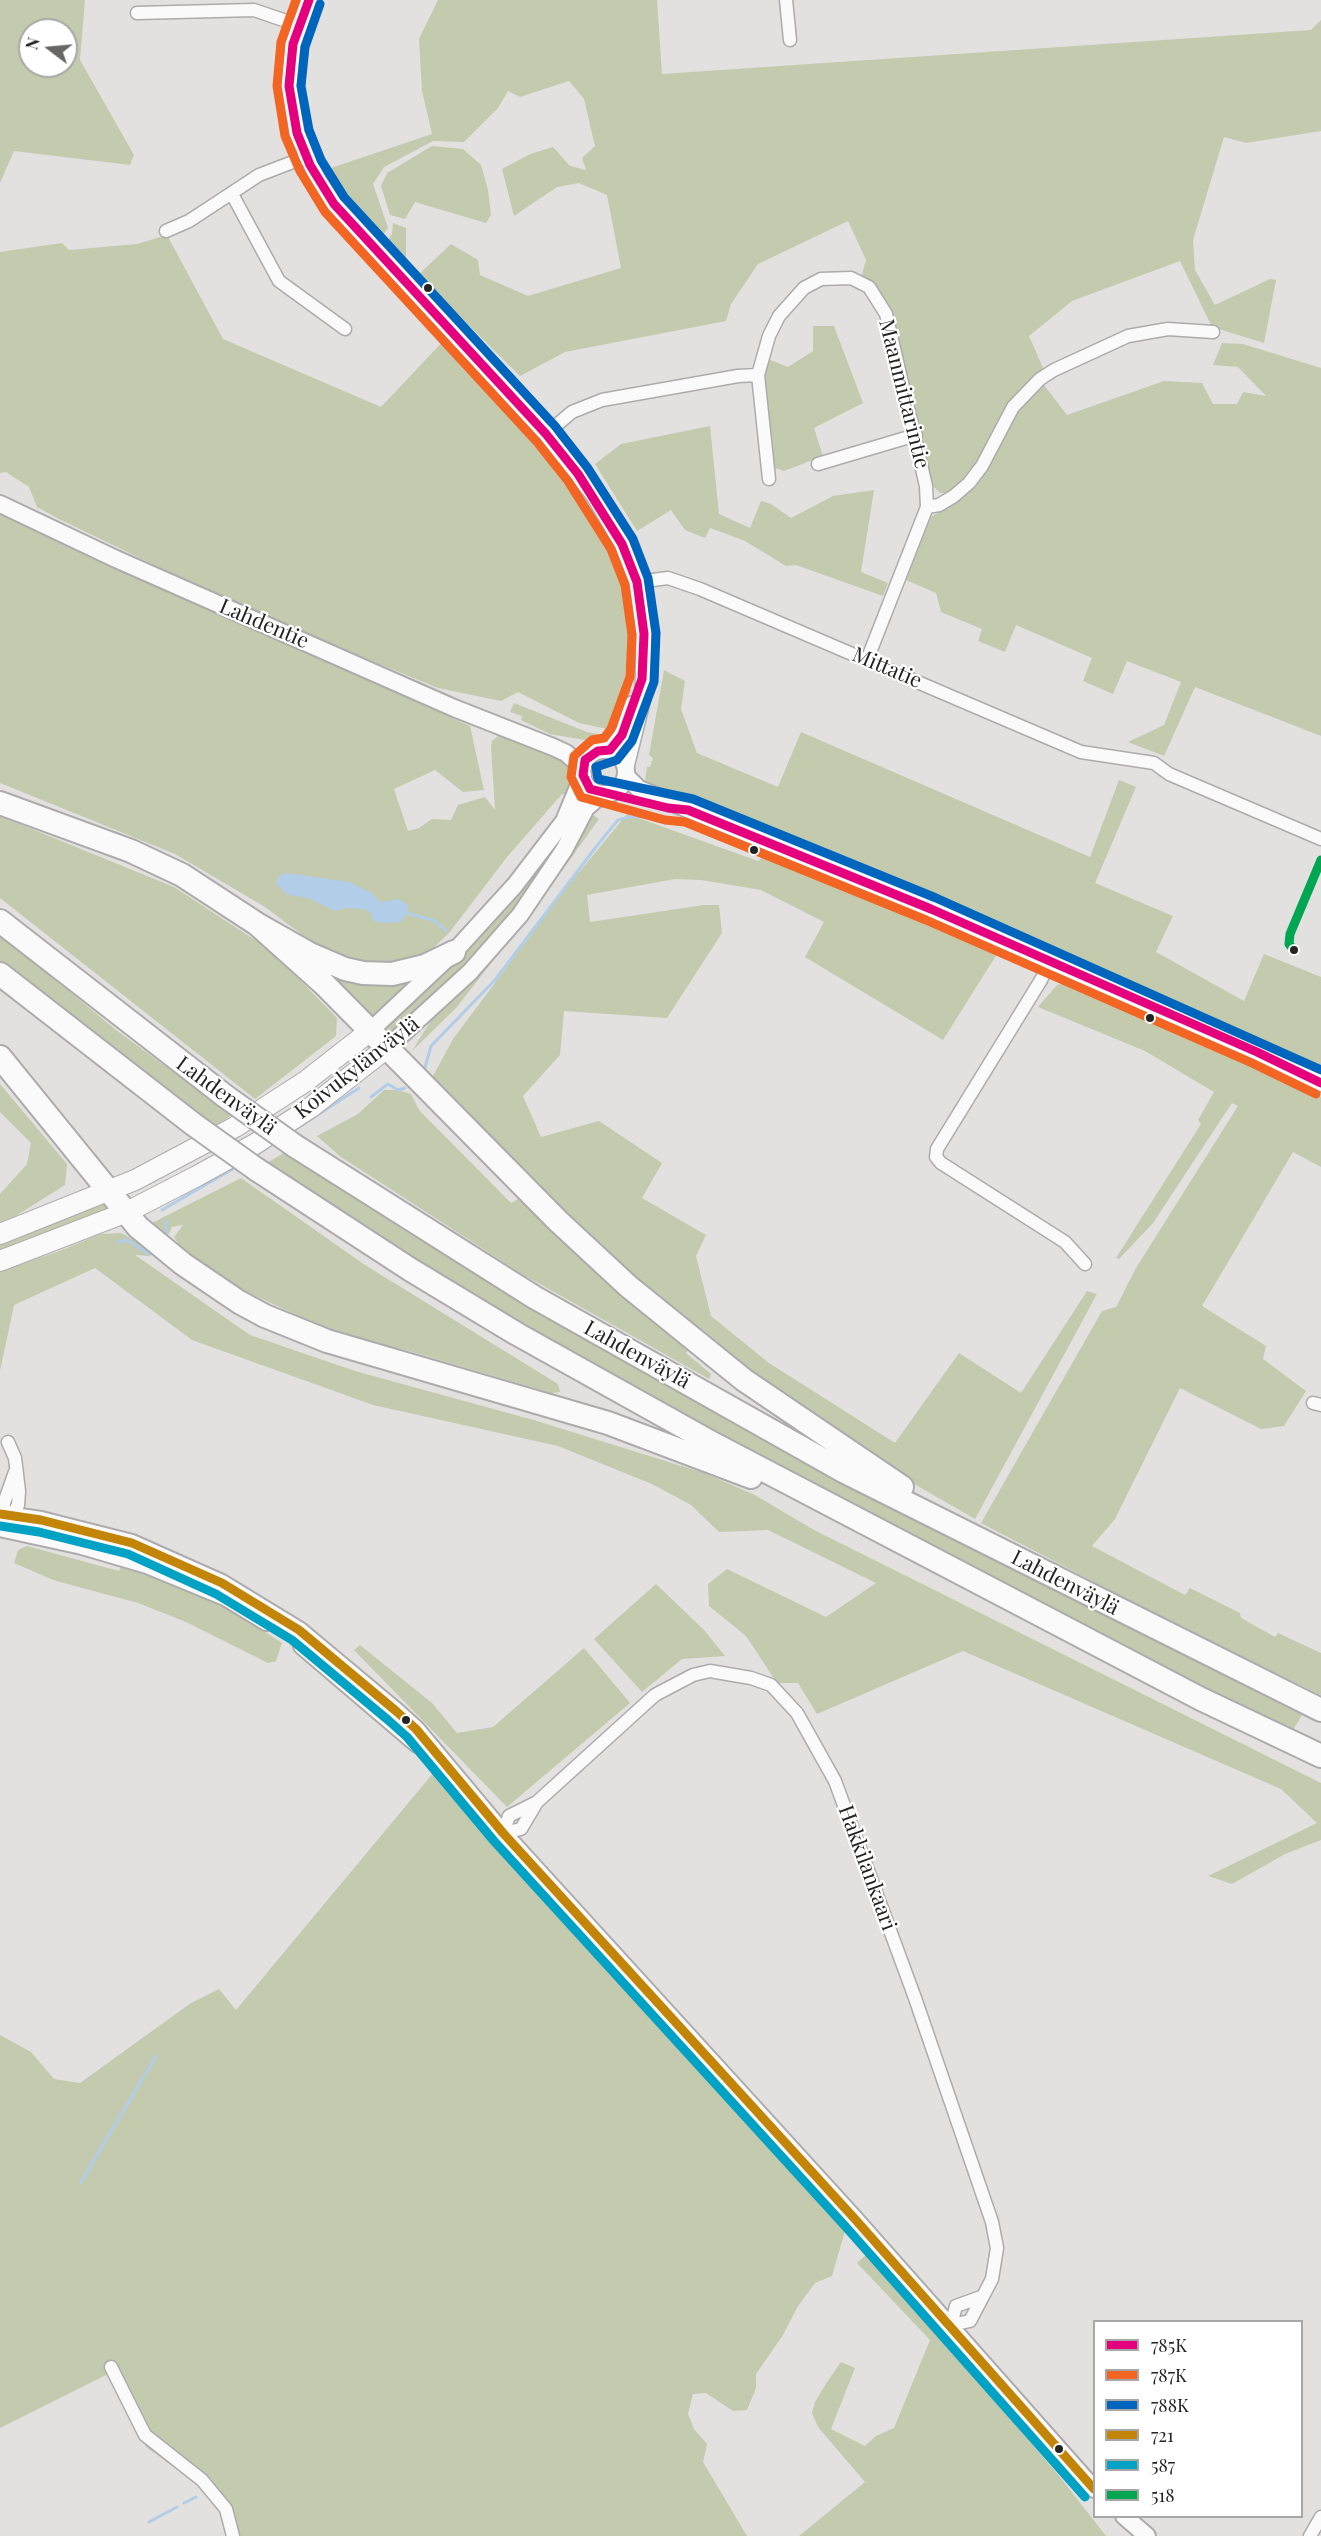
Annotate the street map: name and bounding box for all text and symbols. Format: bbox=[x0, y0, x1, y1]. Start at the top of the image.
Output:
north arrow bbox=[18, 18, 78, 78]
text: N bbox=[20, 35, 44, 52]
unlabelled marker bbox=[422, 282, 434, 294]
street label: Maanmittarintie bbox=[873, 317, 935, 471]
street label: Lahdentie bbox=[215, 594, 313, 654]
street label: Mittatie bbox=[848, 642, 926, 694]
unlabelled marker bbox=[748, 844, 760, 856]
unlabelled marker bbox=[1288, 944, 1300, 956]
street label: Koivukylänväylä bbox=[290, 1011, 424, 1125]
unlabelled marker bbox=[1144, 1012, 1156, 1024]
street label: Lahdenväylä bbox=[171, 1051, 281, 1141]
street label: Lahdenväylä bbox=[580, 1316, 694, 1394]
street label: Lahdenväylä bbox=[1007, 1545, 1123, 1621]
unlabelled marker bbox=[400, 1714, 412, 1726]
street label: Hakkilankaari bbox=[833, 1802, 901, 1934]
legend bbox=[1093, 2320, 1303, 2518]
text: 785K bbox=[1151, 2333, 1187, 2357]
text: 787K bbox=[1151, 2363, 1187, 2387]
text: 788K bbox=[1151, 2393, 1189, 2417]
text: 721 bbox=[1151, 2423, 1174, 2447]
unlabelled marker bbox=[1053, 2443, 1065, 2455]
text: 587 bbox=[1151, 2453, 1175, 2477]
text: 518 bbox=[1151, 2483, 1175, 2507]

